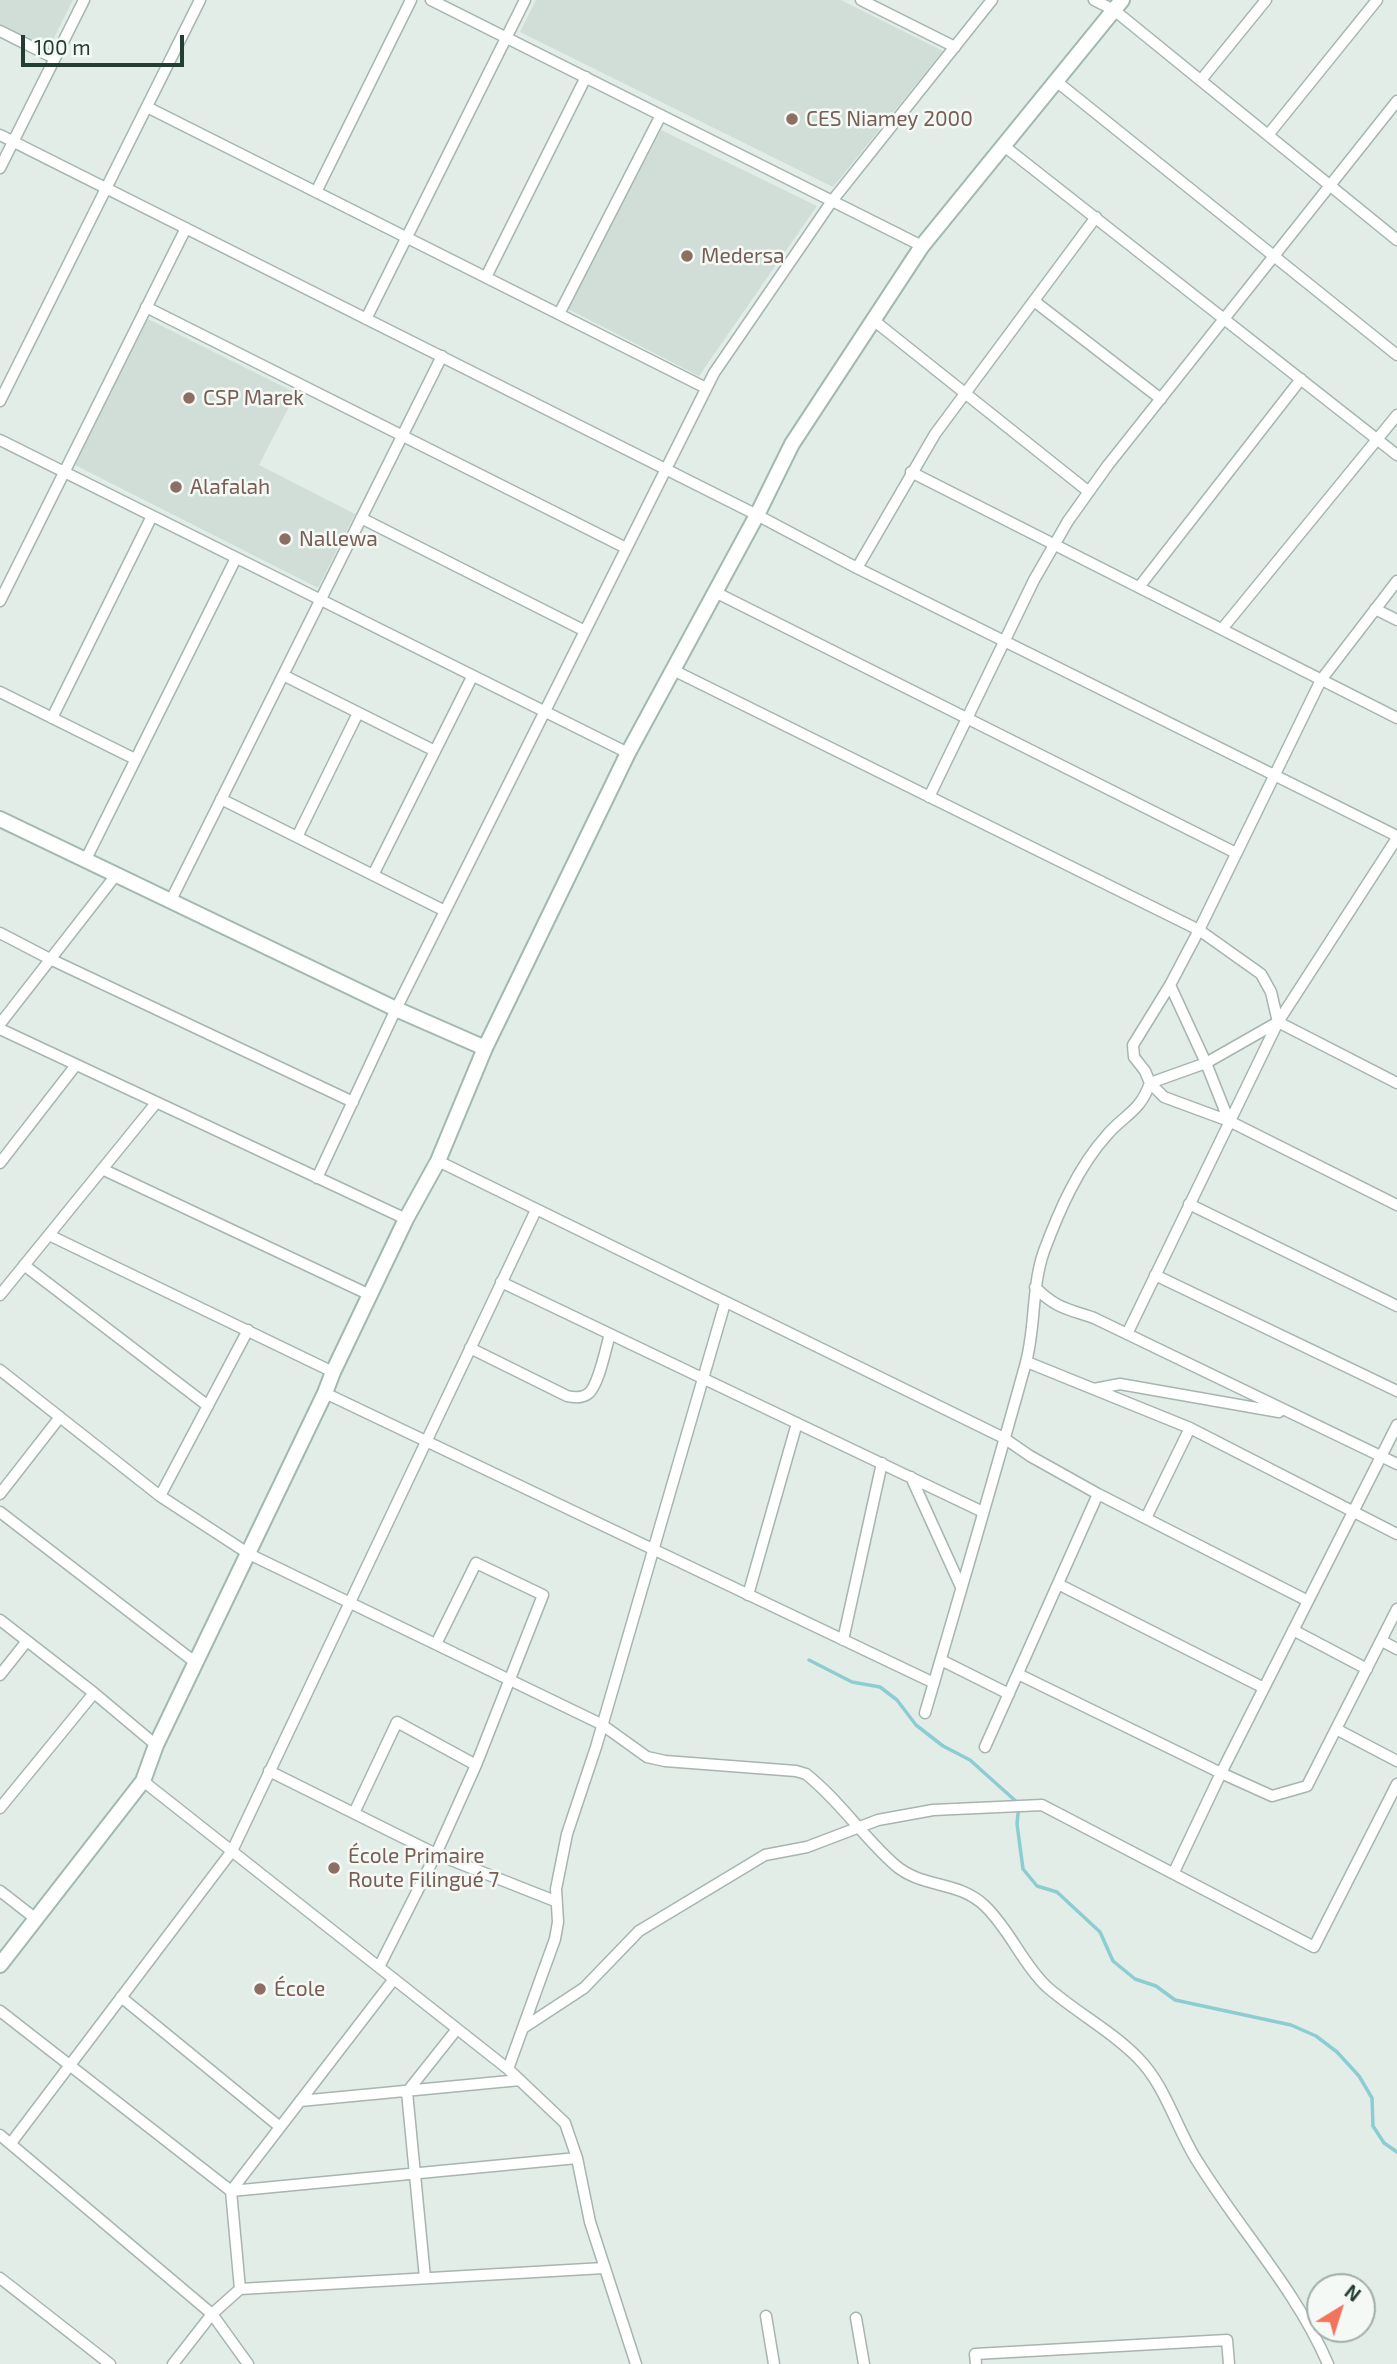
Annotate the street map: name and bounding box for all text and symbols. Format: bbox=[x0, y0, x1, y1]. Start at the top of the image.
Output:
scale bar bbox=[24, 21, 187, 65]
text: 100 m bbox=[34, 34, 91, 59]
place label: CES Niamey 2000 bbox=[806, 106, 973, 132]
marker: CES Niamey 2000 bbox=[784, 111, 800, 127]
place label: Medersa bbox=[701, 243, 785, 269]
marker: Medersa bbox=[679, 248, 695, 264]
place label: CSP Marek bbox=[203, 385, 304, 411]
marker: CSP Marek bbox=[181, 390, 197, 406]
place label: Alafalah bbox=[190, 474, 270, 500]
marker: Alafalah bbox=[168, 479, 184, 495]
place label: Nallewa bbox=[299, 526, 378, 552]
marker: Nallewa bbox=[277, 531, 293, 547]
place label: École Primaire Route Filingué 7 bbox=[348, 1843, 499, 1893]
marker: École Primaire Route Filingué 7 bbox=[326, 1860, 342, 1876]
place label: École bbox=[274, 1976, 325, 2002]
marker: École bbox=[252, 1981, 268, 1997]
north arrow bbox=[1306, 2273, 1376, 2343]
text: N bbox=[1341, 2279, 1365, 2306]

